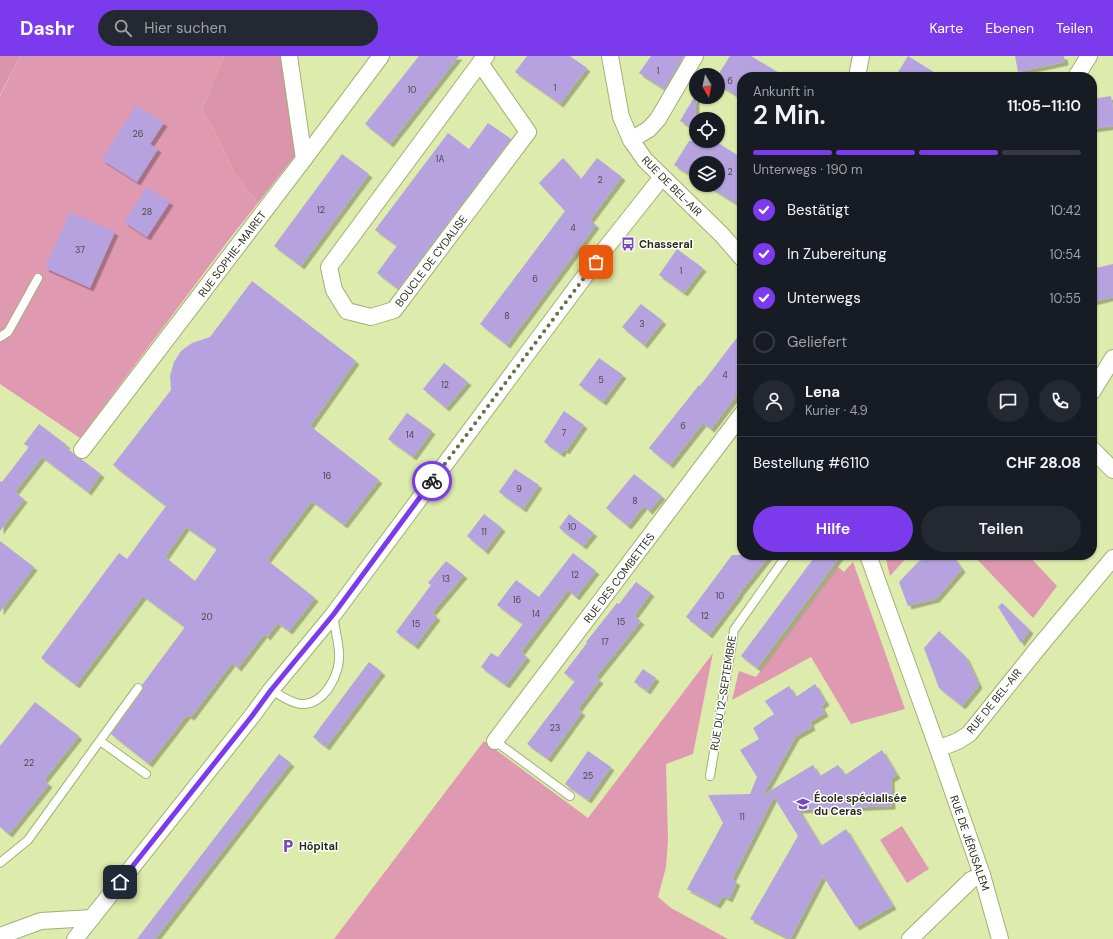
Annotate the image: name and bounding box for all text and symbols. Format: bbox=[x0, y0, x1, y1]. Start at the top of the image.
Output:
search box bbox=[98, 10, 378, 46]
text: Dashr bbox=[20, 16, 74, 41]
icon: search bbox=[112, 17, 134, 39]
text: Hier suchen bbox=[144, 18, 227, 38]
text: Karte bbox=[929, 19, 963, 37]
text: Ebenen bbox=[985, 19, 1034, 37]
text: Teilen bbox=[1056, 19, 1093, 37]
house number: 1 bbox=[657, 65, 660, 77]
north arrow bbox=[689, 68, 725, 104]
map controls bbox=[689, 68, 725, 192]
house number: 6 bbox=[727, 75, 733, 87]
house number: 1 bbox=[554, 82, 557, 94]
text: Ankunft in bbox=[753, 83, 814, 100]
house number: 10 bbox=[408, 84, 416, 96]
text: 11:05–11:10 bbox=[1007, 96, 1081, 116]
text: 2 Min. bbox=[753, 98, 826, 132]
button: locate bbox=[689, 112, 725, 148]
house number: 26 bbox=[133, 128, 144, 140]
house number: 1A bbox=[436, 153, 444, 165]
street label: RUE DE BEL-AIR bbox=[639, 153, 705, 219]
button: layers bbox=[689, 156, 725, 192]
text: Unterwegs · 190 m bbox=[753, 161, 863, 178]
house number: 2 bbox=[727, 166, 733, 178]
house number: 2 bbox=[597, 174, 603, 186]
icon: check bbox=[753, 199, 775, 221]
text: Bestätigt bbox=[787, 200, 849, 220]
text: 10:42 bbox=[1050, 202, 1081, 219]
house number: 12 bbox=[317, 204, 325, 216]
house number: 28 bbox=[142, 206, 152, 218]
street label: RUE SOPHIE-MAIRET bbox=[195, 208, 269, 300]
street label: BOUCLE DE CYDALISE bbox=[392, 212, 470, 310]
house number: 4 bbox=[570, 222, 576, 234]
bus stop icon: Chasseral bbox=[620, 236, 636, 252]
place label: Chasseral bbox=[639, 237, 693, 251]
icon: check bbox=[753, 243, 775, 265]
house number: 37 bbox=[75, 244, 85, 256]
text: In Zubereitung bbox=[787, 244, 887, 264]
pin bbox=[579, 245, 613, 279]
text: 10:54 bbox=[1050, 246, 1081, 263]
icon: bag bbox=[585, 251, 607, 273]
house number: 1 bbox=[680, 265, 683, 277]
house number: 6 bbox=[532, 273, 538, 285]
icon: check bbox=[753, 287, 775, 309]
text: Unterwegs bbox=[787, 288, 861, 308]
text: 10:55 bbox=[1050, 290, 1081, 307]
house number: 8 bbox=[504, 310, 510, 322]
house number: 3 bbox=[639, 318, 645, 330]
text: Geliefert bbox=[787, 332, 847, 352]
house number: 4 bbox=[722, 369, 728, 381]
house number: 5 bbox=[598, 374, 604, 386]
house number: 12 bbox=[441, 379, 449, 391]
button: person bbox=[753, 380, 795, 422]
button: chat bbox=[987, 380, 1029, 422]
button: phone bbox=[1039, 380, 1081, 422]
text: Lena bbox=[805, 382, 840, 402]
text: Kurier · 4.9 bbox=[805, 402, 868, 419]
house number: 6 bbox=[680, 420, 686, 432]
house number: 7 bbox=[562, 427, 567, 439]
house number: 14 bbox=[406, 429, 415, 441]
text: Bestellung #6110 bbox=[753, 453, 869, 473]
text: CHF 28.08 bbox=[1006, 453, 1081, 473]
courier bbox=[412, 461, 452, 501]
house number: 16 bbox=[323, 470, 332, 482]
icon: bike bbox=[421, 470, 443, 492]
house number: 9 bbox=[516, 483, 522, 495]
house number: 8 bbox=[632, 495, 638, 507]
button: Hilfe bbox=[753, 506, 913, 552]
button: Teilen bbox=[921, 506, 1081, 552]
house number: 10 bbox=[568, 521, 576, 533]
house number: 11 bbox=[481, 526, 487, 538]
street label: RUE DES COMBETTES bbox=[580, 530, 658, 626]
house number: 12 bbox=[571, 569, 579, 581]
house number: 13 bbox=[442, 573, 450, 585]
house number: 10 bbox=[716, 590, 724, 602]
house number: 16 bbox=[513, 594, 522, 606]
house number: 14 bbox=[532, 608, 541, 620]
house number: 12 bbox=[701, 610, 709, 622]
house number: 20 bbox=[201, 611, 213, 623]
house number: 15 bbox=[617, 616, 625, 628]
house number: 15 bbox=[412, 618, 420, 630]
street label: RUE DU 12-SEPTEMBRE bbox=[707, 634, 739, 752]
house number: 17 bbox=[601, 636, 609, 648]
street label: RUE DE BEL-AIR bbox=[964, 666, 1024, 736]
house number: 23 bbox=[550, 722, 560, 734]
house number: 22 bbox=[24, 757, 34, 769]
house number: 25 bbox=[583, 770, 593, 782]
place label: École spécialisée du Ceras bbox=[814, 791, 907, 818]
street label: RUE DE JÉRUSALEM bbox=[947, 793, 993, 893]
school or university icon: École spécialisée du Ceras bbox=[795, 796, 811, 812]
house number: 11 bbox=[739, 811, 745, 823]
parking icon: Hôpital bbox=[280, 838, 296, 854]
place label: Hôpital bbox=[299, 839, 338, 853]
pin bbox=[103, 865, 137, 899]
icon: home bbox=[109, 871, 131, 893]

